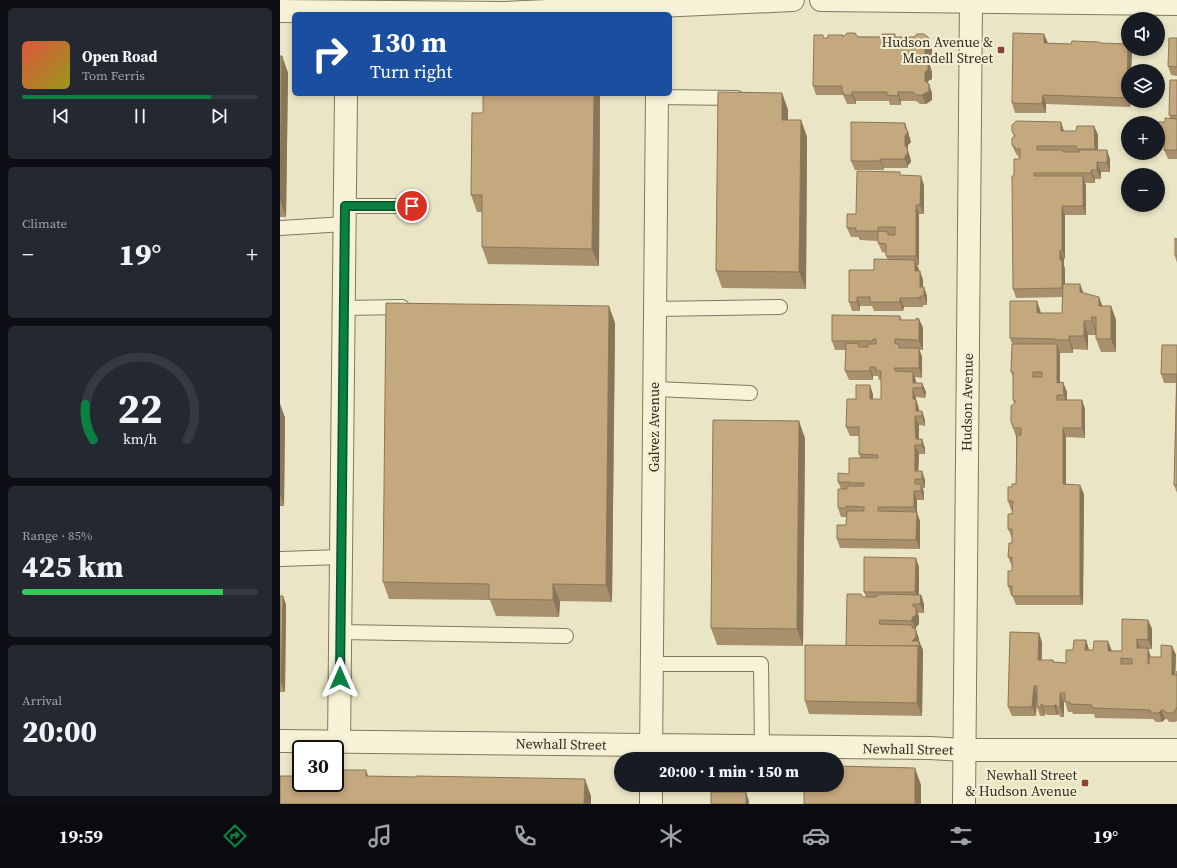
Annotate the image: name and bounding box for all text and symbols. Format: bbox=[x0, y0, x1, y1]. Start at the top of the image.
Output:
map controls bbox=[1121, 12, 1165, 212]
button: sound bbox=[1121, 12, 1165, 56]
text: 130 m bbox=[370, 23, 447, 61]
icon: right bbox=[304, 28, 356, 80]
place label: Hudson Avenue & Mendell Street bbox=[881, 32, 993, 68]
marker: Hudson Avenue & Mendell Street bbox=[996, 45, 1006, 55]
text: Open Road bbox=[82, 46, 157, 67]
text: Turn right bbox=[370, 59, 452, 84]
button: layers bbox=[1121, 64, 1165, 108]
text: Tom Ferris bbox=[82, 67, 145, 84]
icon: previous bbox=[50, 105, 72, 127]
icon: pause bbox=[129, 105, 151, 127]
icon: next bbox=[208, 105, 230, 127]
button: + bbox=[1121, 116, 1165, 160]
button: − bbox=[1121, 168, 1165, 212]
pin bbox=[395, 189, 429, 223]
icon: arrive bbox=[401, 195, 423, 217]
text: Climate bbox=[22, 215, 67, 232]
text: 19° bbox=[119, 234, 161, 275]
text: − bbox=[22, 239, 34, 269]
text: + bbox=[246, 239, 258, 269]
street label: Hudson Avenue bbox=[956, 353, 978, 451]
text: 22 bbox=[117, 380, 163, 437]
street label: Galvez Avenue bbox=[644, 382, 664, 472]
text: km/h bbox=[123, 429, 157, 449]
text: Range · 85% bbox=[22, 527, 93, 544]
text: 425 km bbox=[22, 546, 123, 587]
position arrow bbox=[319, 657, 361, 699]
text: Arrival bbox=[22, 692, 62, 709]
text: 20:00 bbox=[22, 711, 97, 752]
street label: Newhall Street bbox=[515, 733, 607, 755]
street label: Newhall Street bbox=[862, 738, 954, 760]
speed limit sign: 30 bbox=[292, 740, 344, 792]
text: 20:00 · 1 min · 150 m bbox=[659, 761, 799, 782]
place label: Newhall Street & Hudson Avenue bbox=[965, 765, 1077, 801]
marker: Newhall Street & Hudson Avenue bbox=[1080, 778, 1090, 788]
icon: directions bbox=[221, 822, 249, 850]
icon: music bbox=[366, 822, 394, 850]
icon: phone bbox=[511, 822, 539, 850]
icon: climate bbox=[657, 822, 685, 850]
icon: car bbox=[802, 822, 830, 850]
icon: filters bbox=[947, 822, 975, 850]
text: 19:59 bbox=[59, 824, 103, 849]
text: 19° bbox=[1093, 824, 1118, 849]

